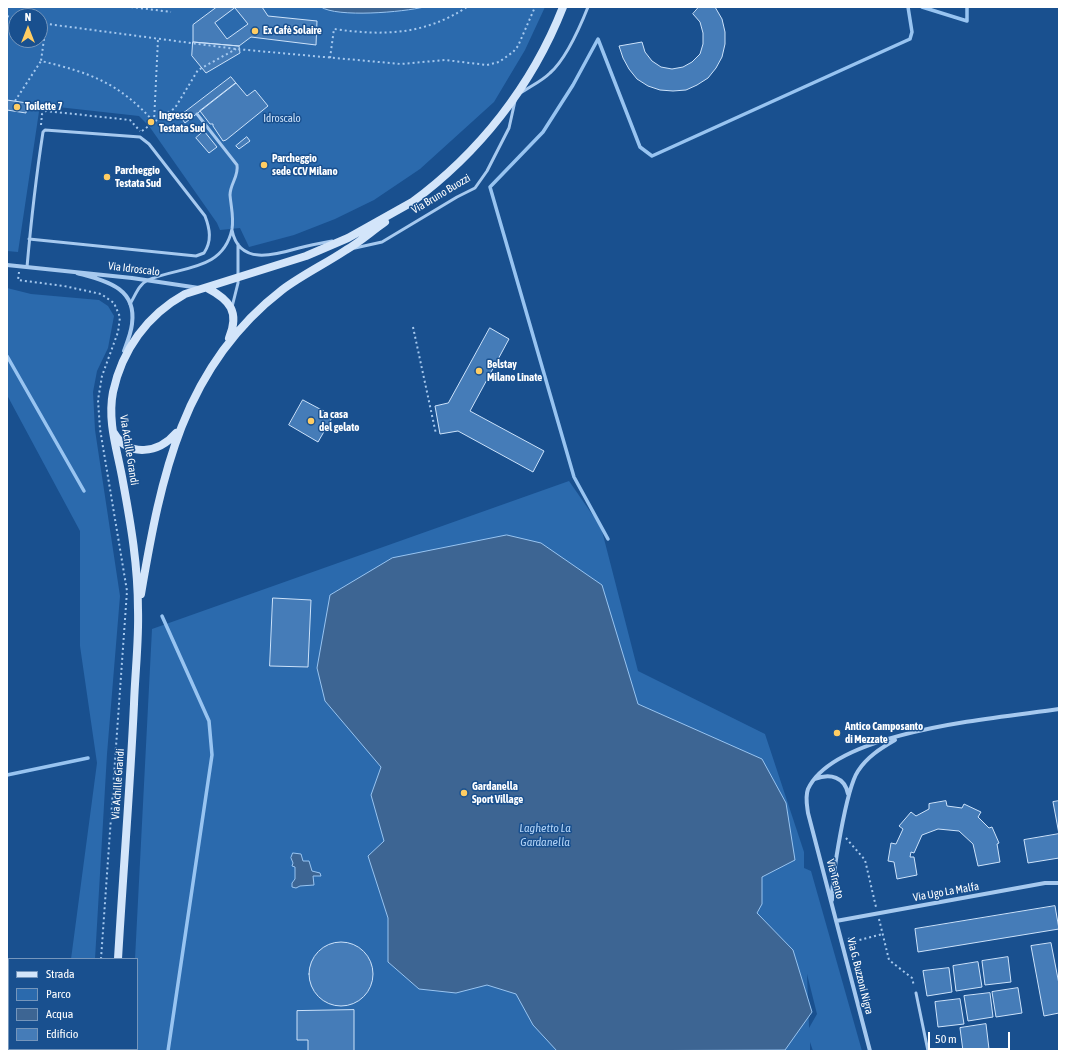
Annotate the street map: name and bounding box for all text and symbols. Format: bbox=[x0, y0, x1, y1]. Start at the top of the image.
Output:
north arrow bbox=[8, 8, 48, 48]
text: N bbox=[25, 11, 31, 23]
place label: Ex Cafè Solaire bbox=[263, 24, 322, 38]
marker: Ex Cafè Solaire bbox=[250, 26, 260, 36]
place label: Toilette 7 bbox=[25, 100, 63, 114]
marker: Toilette 7 bbox=[12, 102, 22, 112]
place label: Ingresso Testata Sud bbox=[159, 109, 205, 135]
park label: Idroscalo bbox=[263, 112, 301, 126]
marker: Ingresso Testata Sud bbox=[146, 117, 156, 127]
place label: Parcheggio sede CCV Milano bbox=[272, 152, 338, 178]
marker: Parcheggio sede CCV Milano bbox=[259, 160, 269, 170]
place label: Parcheggio Testata Sud bbox=[115, 164, 161, 190]
street label: Via Bruno Buozzi bbox=[409, 171, 473, 217]
marker: Parcheggio Testata Sud bbox=[102, 172, 112, 182]
street label: Via Idroscalo bbox=[107, 259, 161, 279]
place label: Belstay Milano Linate bbox=[487, 358, 542, 384]
marker: Belstay Milano Linate bbox=[474, 366, 484, 376]
place label: La casa del gelato bbox=[319, 408, 359, 434]
street label: Via Achille Grandi bbox=[117, 414, 141, 486]
marker: La casa del gelato bbox=[306, 416, 316, 426]
place label: Antico Camposanto di Mezzate bbox=[845, 720, 923, 746]
marker: Antico Camposanto di Mezzate bbox=[832, 728, 842, 738]
street label: Via Achille Grandi bbox=[109, 748, 127, 820]
place label: Gardanella Sport Village bbox=[472, 780, 523, 806]
marker: Gardanella Sport Village bbox=[459, 788, 469, 798]
water label: Laghetto La Gardanella bbox=[519, 821, 571, 849]
street label: Via Trento bbox=[823, 858, 847, 900]
street label: Via Ugo La Malfa bbox=[912, 880, 980, 904]
street label: Via G. Buzzoni Nigra bbox=[844, 936, 876, 1016]
legend bbox=[8, 958, 138, 1050]
text: Strada bbox=[46, 967, 75, 981]
text: Parco bbox=[46, 987, 71, 1001]
text: Acqua bbox=[46, 1007, 73, 1021]
scale bar bbox=[930, 1024, 1012, 1050]
text: Edificio bbox=[46, 1027, 78, 1041]
text: 50 m bbox=[935, 1032, 957, 1046]

